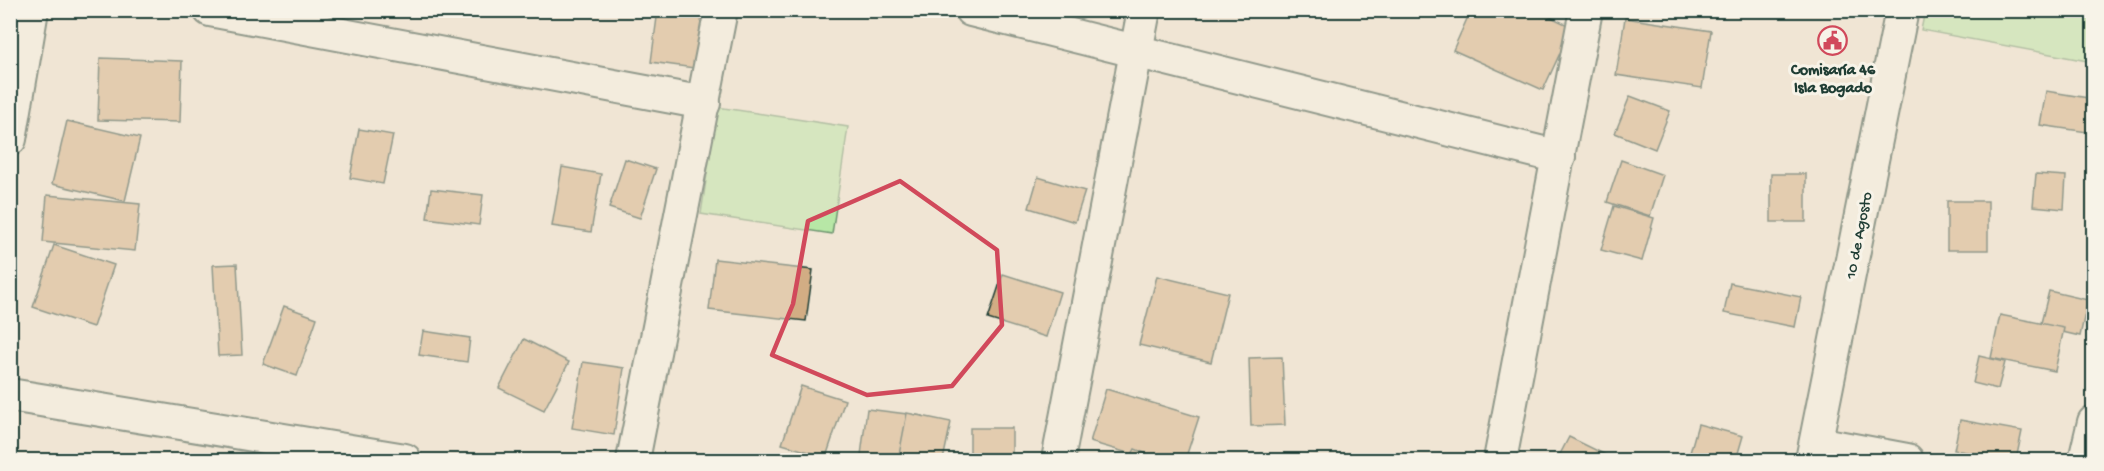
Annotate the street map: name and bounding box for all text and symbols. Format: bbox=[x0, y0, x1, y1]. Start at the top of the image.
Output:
public building icon: Comisaría 46 Isla Bogado bbox=[1817, 24, 1849, 56]
place label: Comisaría 46 Isla Bogado bbox=[1790, 62, 1876, 99]
street label: 10 de Agosto bbox=[1842, 191, 1878, 282]

